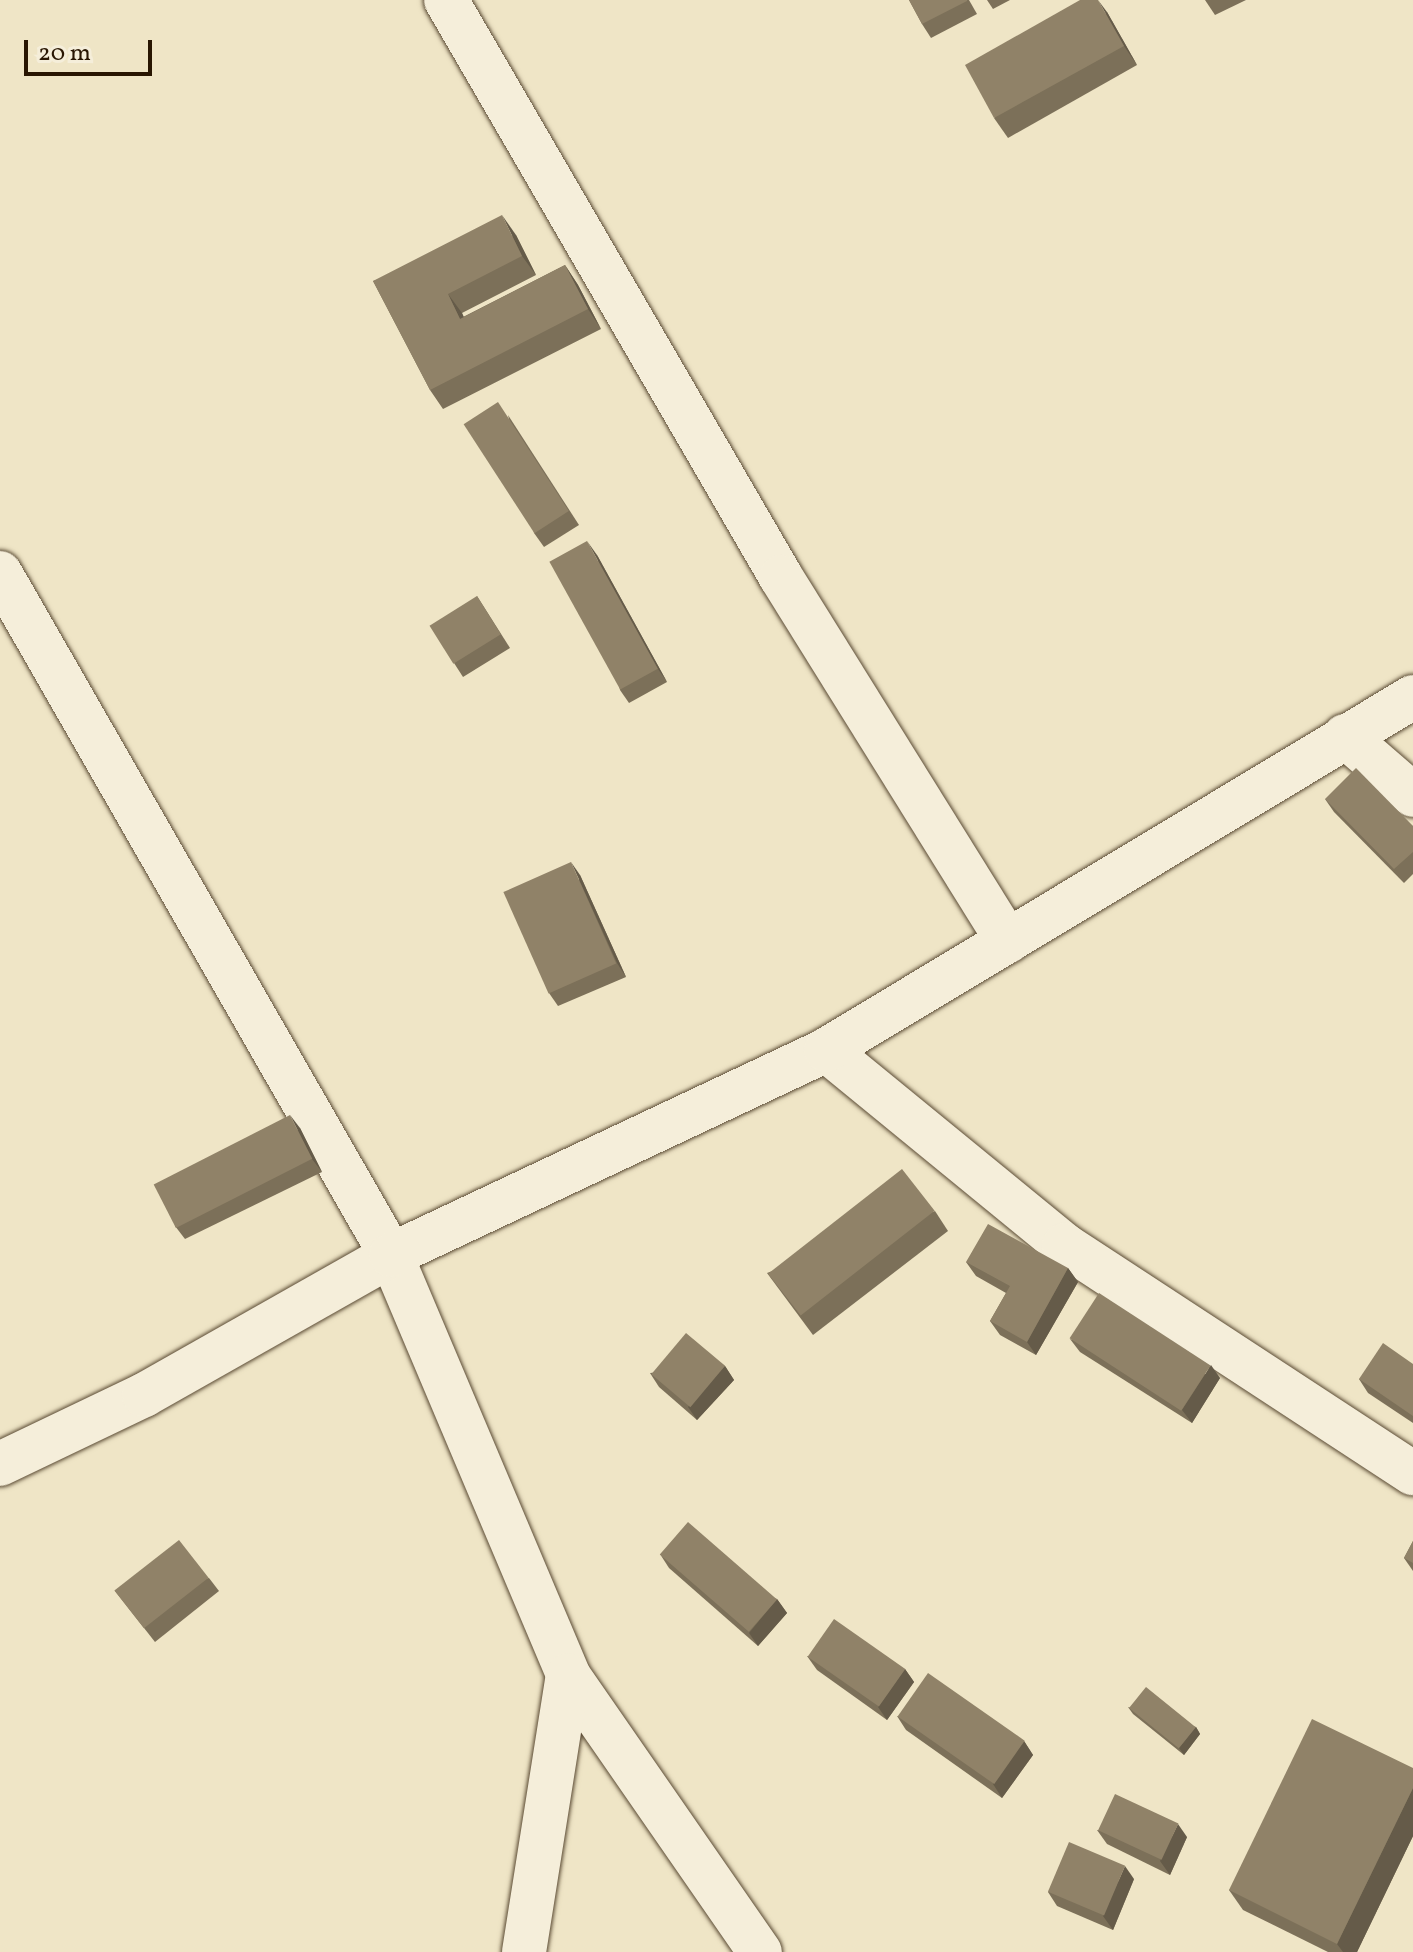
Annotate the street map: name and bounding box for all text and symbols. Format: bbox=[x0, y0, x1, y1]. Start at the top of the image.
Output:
scale bar bbox=[28, 24, 156, 74]
text: 20 m bbox=[38, 37, 91, 71]

